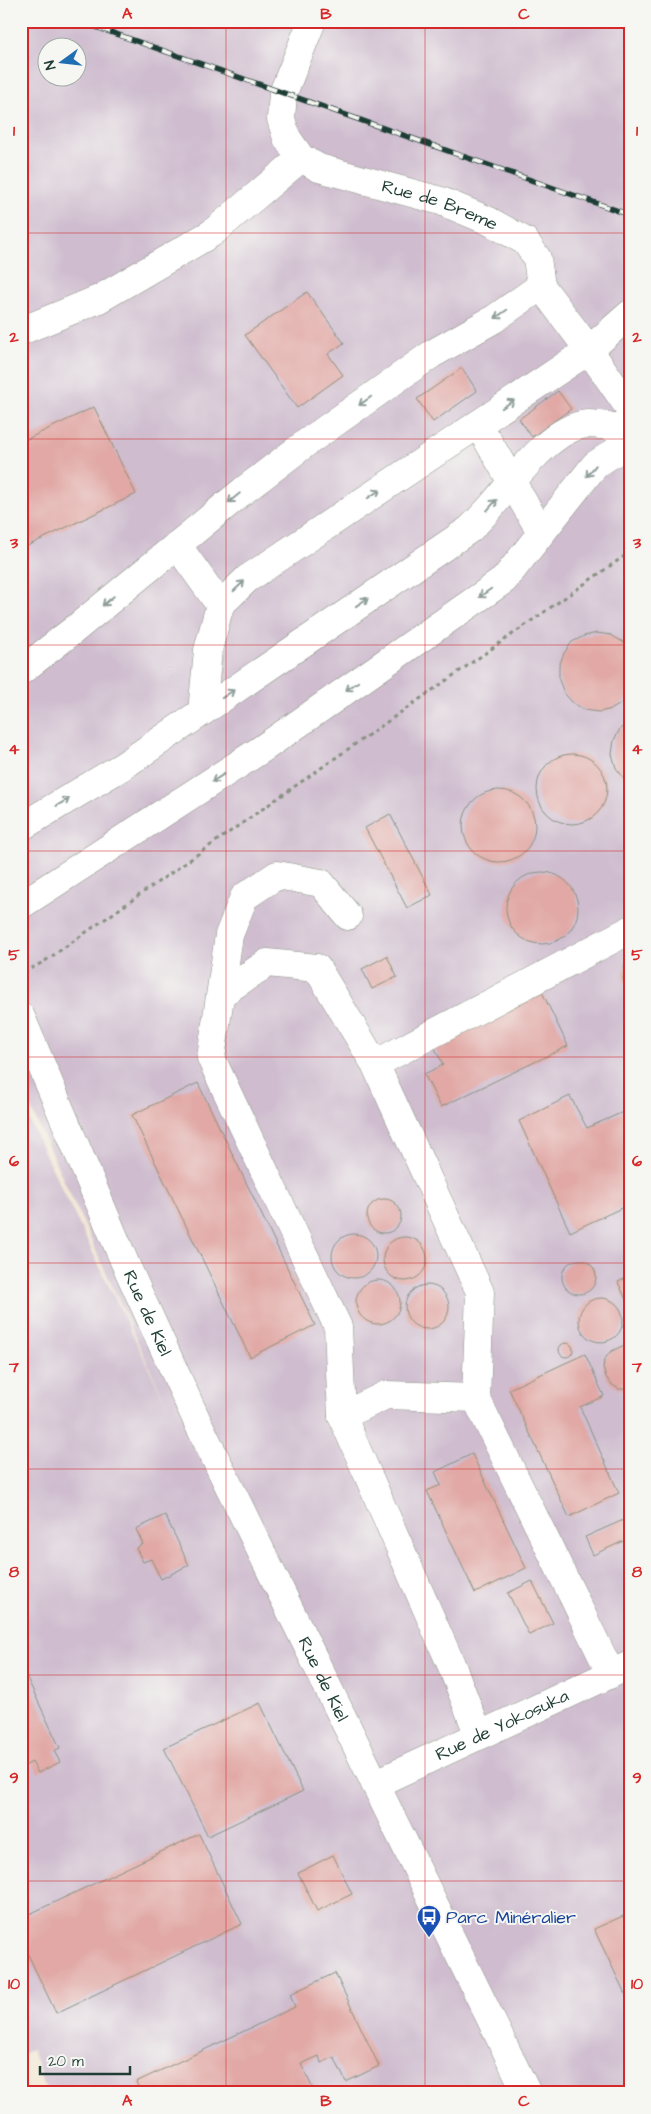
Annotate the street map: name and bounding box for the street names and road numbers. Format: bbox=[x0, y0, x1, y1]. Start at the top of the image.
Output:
street label: Rue de Breme bbox=[379, 174, 503, 237]
street label: Rue de Kiel bbox=[117, 1266, 178, 1360]
street label: Rue de Kiel bbox=[292, 1633, 355, 1726]
street label: Rue de Yokosuka bbox=[431, 1683, 573, 1767]

